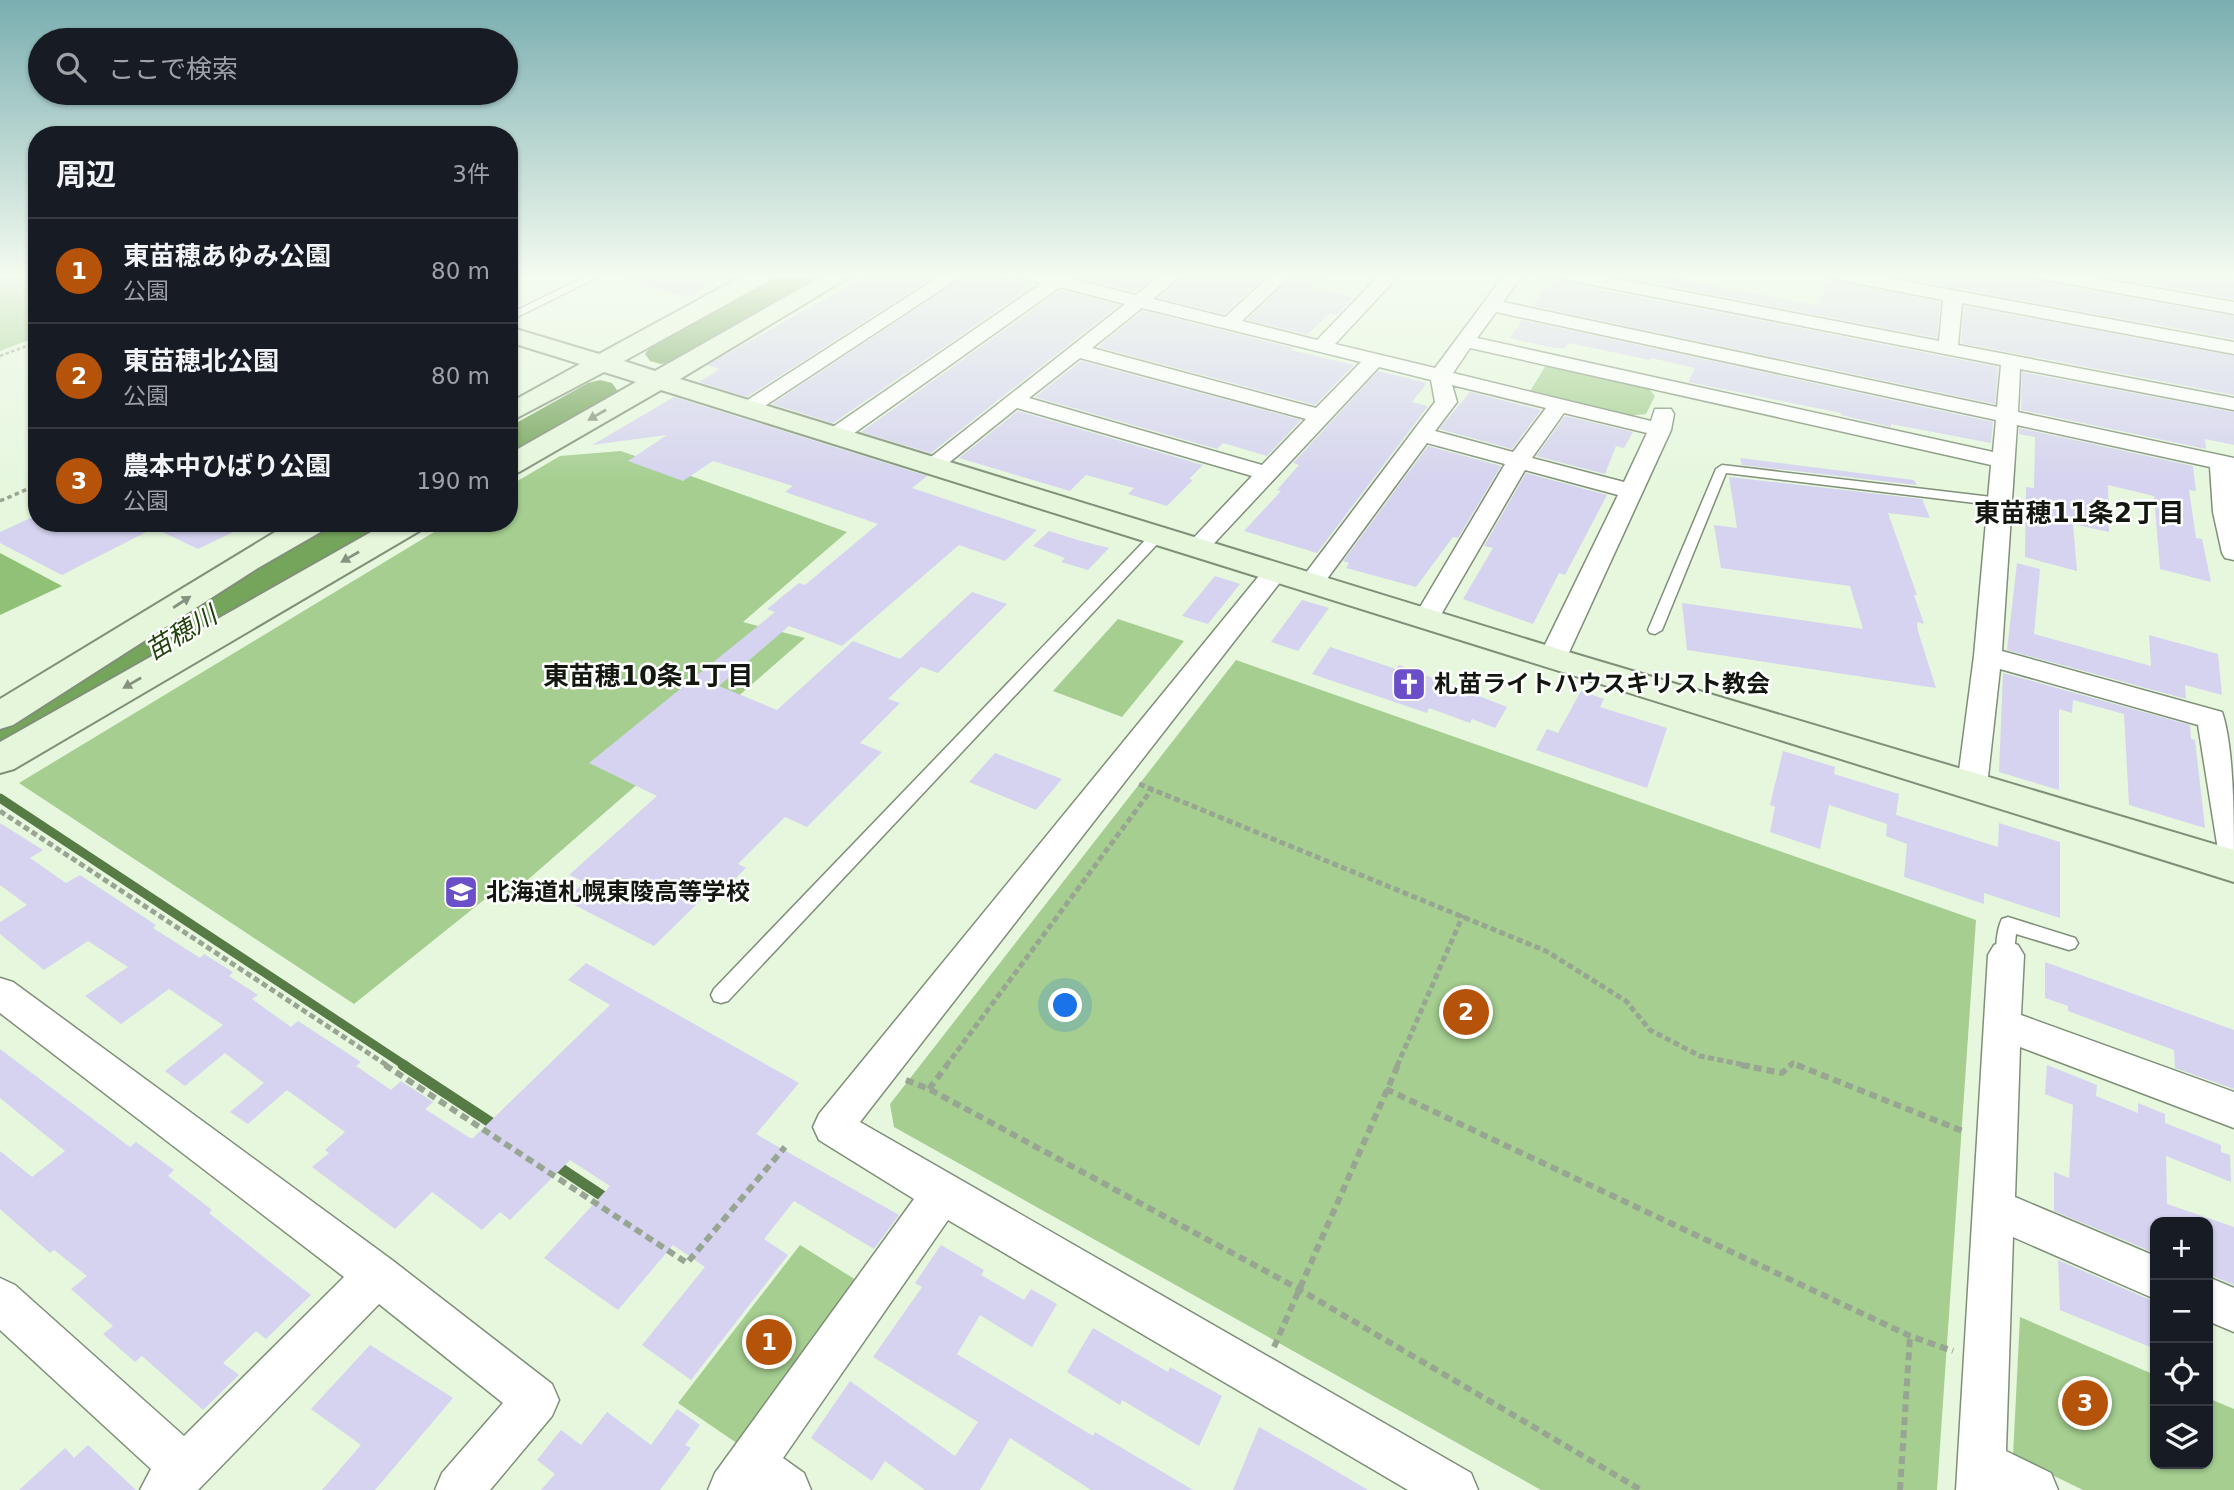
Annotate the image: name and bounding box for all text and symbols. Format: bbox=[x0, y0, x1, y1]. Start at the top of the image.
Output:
search box bbox=[28, 28, 518, 105]
icon: search bbox=[52, 48, 90, 86]
text: ここで検索 bbox=[108, 54, 238, 84]
text: 周辺 bbox=[56, 157, 116, 192]
text: 3件 bbox=[452, 161, 490, 187]
text: 東苗穂あゆみ公園 bbox=[123, 241, 331, 271]
text: 1 bbox=[71, 258, 87, 284]
text: 80 m bbox=[431, 258, 490, 284]
text: 公園 bbox=[123, 278, 169, 304]
text: 東苗穂北公園 bbox=[123, 346, 279, 376]
text: 2 bbox=[71, 363, 87, 389]
text: 80 m bbox=[431, 363, 490, 389]
text: 公園 bbox=[123, 383, 169, 409]
one-way arrow bbox=[587, 409, 607, 421]
text: 農本中ひばり公園 bbox=[123, 451, 331, 481]
text: 3 bbox=[71, 468, 87, 494]
text: 190 m bbox=[416, 468, 490, 494]
text: 公園 bbox=[123, 488, 169, 514]
district label: 東苗穂11条2丁目 bbox=[1974, 498, 2184, 528]
one-way arrow bbox=[341, 551, 360, 563]
one-way arrow bbox=[173, 595, 192, 608]
water label: 苗穂川 bbox=[140, 599, 225, 666]
district label: 東苗穂10条1丁目 bbox=[543, 661, 753, 691]
church icon: 札苗ライトハウスキリスト教会 bbox=[1390, 665, 1428, 703]
place label: 札苗ライトハウスキリスト教会 bbox=[1434, 670, 1770, 698]
one-way arrow bbox=[122, 677, 142, 689]
school or university icon: 北海道札幌東陵高等学校 bbox=[442, 873, 480, 911]
place label: 北海道札幌東陵高等学校 bbox=[486, 878, 750, 906]
pin: 2 bbox=[1443, 986, 1489, 1038]
your location bbox=[1048, 988, 1082, 1022]
map controls bbox=[2150, 1217, 2213, 1469]
button: + bbox=[2150, 1217, 2213, 1280]
button: − bbox=[2150, 1280, 2213, 1343]
pin: 1 bbox=[746, 1316, 792, 1368]
button: locate bbox=[2150, 1343, 2213, 1406]
pin: 3 bbox=[2062, 1377, 2108, 1429]
button: layers bbox=[2150, 1406, 2213, 1469]

